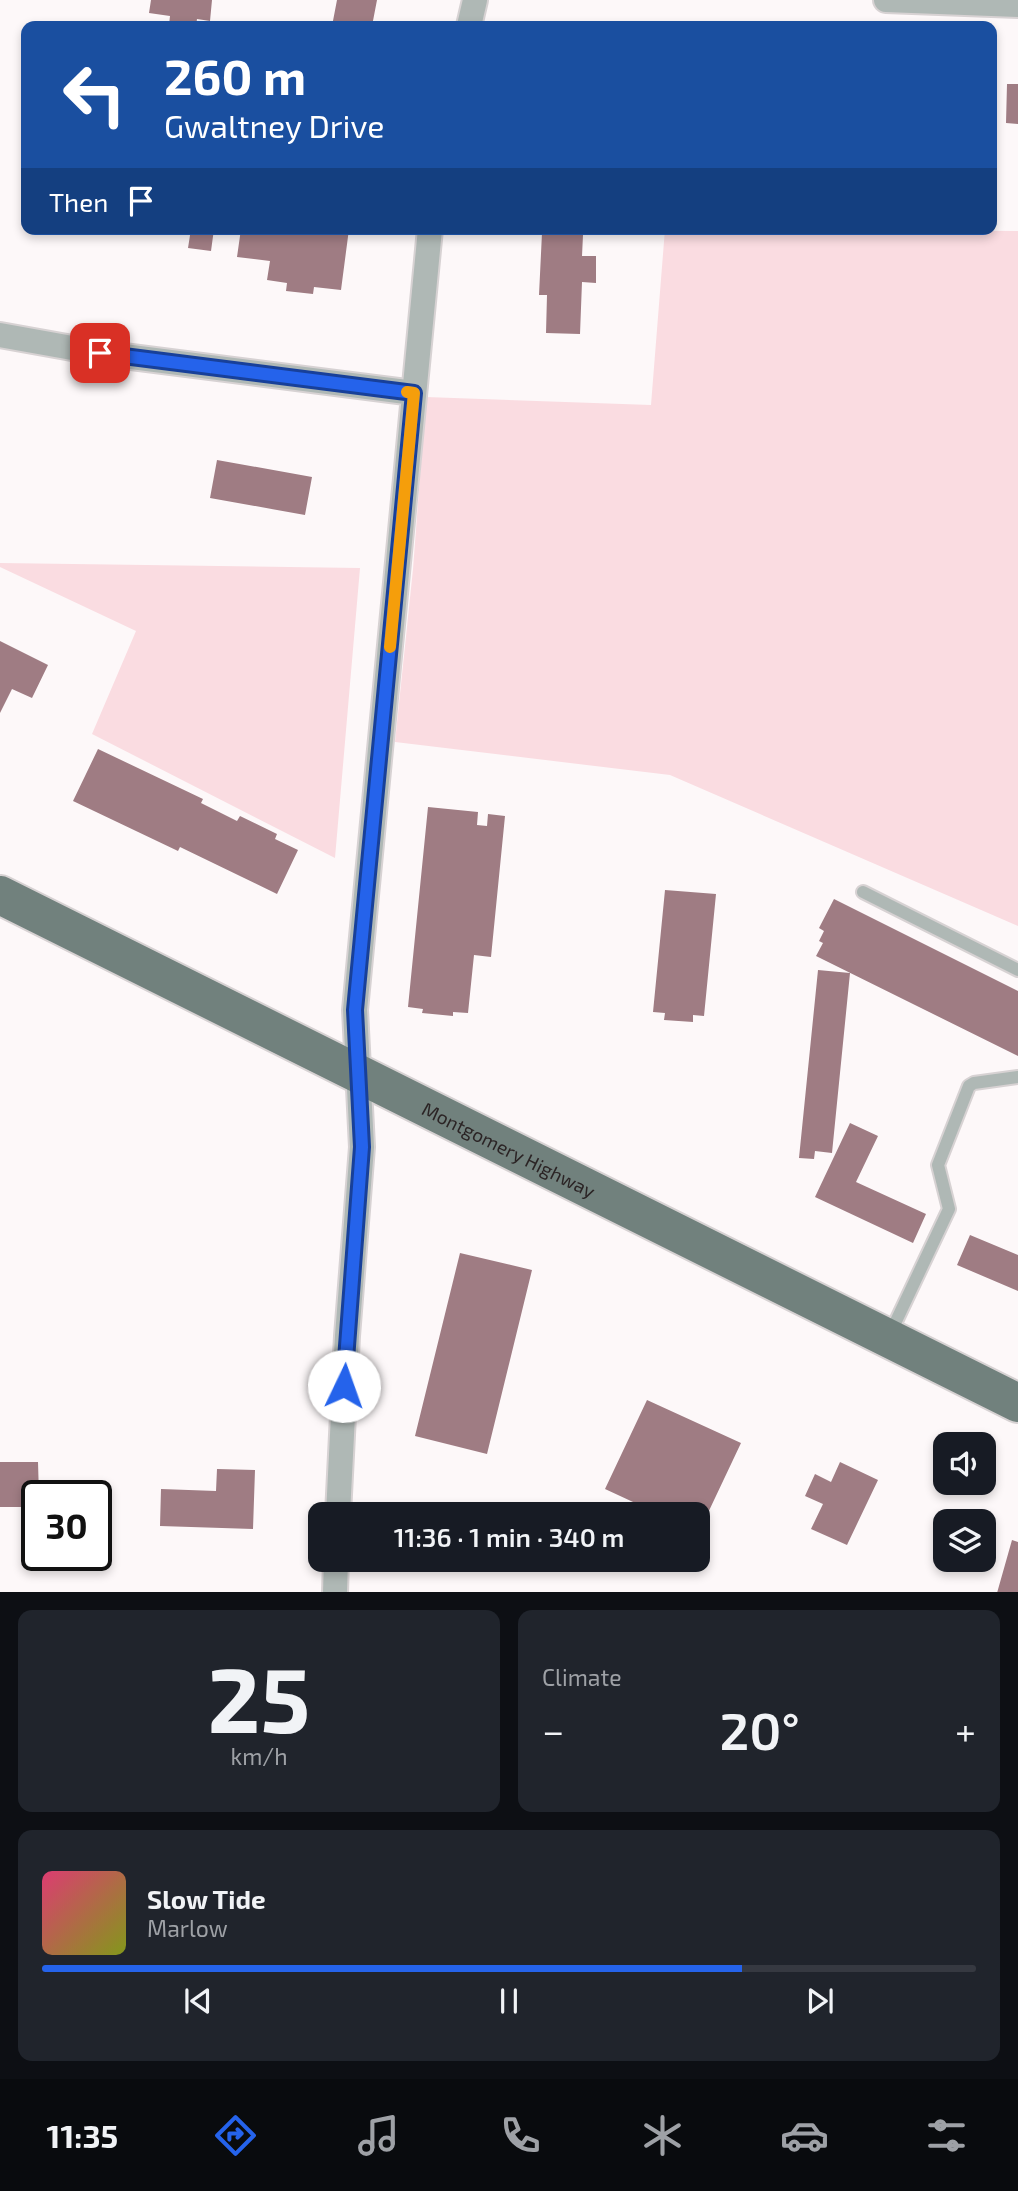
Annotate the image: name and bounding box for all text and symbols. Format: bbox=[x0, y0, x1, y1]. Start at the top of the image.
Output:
text: 260 m bbox=[164, 46, 306, 105]
icon: left bbox=[49, 49, 140, 140]
text: Gwaltney Drive bbox=[164, 106, 384, 144]
icon: arrive bbox=[122, 182, 160, 220]
text: Then bbox=[49, 186, 108, 217]
pin bbox=[70, 323, 130, 383]
icon: arrive bbox=[81, 334, 119, 372]
street label: Montgomery Highway bbox=[419, 1096, 600, 1202]
position arrow bbox=[307, 1349, 381, 1423]
map controls bbox=[933, 1432, 996, 1572]
button: sound bbox=[933, 1432, 996, 1495]
speed limit sign: 30 bbox=[21, 1480, 112, 1571]
button: layers bbox=[933, 1509, 996, 1572]
text: 11:36 · 1 min · 340 m bbox=[394, 1521, 624, 1552]
text: 25 bbox=[207, 1642, 311, 1751]
text: Climate bbox=[542, 1663, 622, 1691]
text: 20° bbox=[719, 1698, 800, 1760]
text: − bbox=[542, 1707, 564, 1753]
text: + bbox=[955, 1707, 976, 1753]
text: km/h bbox=[230, 1742, 288, 1770]
text: Slow Tide bbox=[147, 1883, 266, 1914]
text: Marlow bbox=[147, 1914, 228, 1942]
icon: previous bbox=[179, 1982, 217, 2020]
icon: pause bbox=[490, 1982, 528, 2020]
icon: next bbox=[801, 1982, 839, 2020]
icon: directions bbox=[211, 2111, 260, 2160]
icon: music bbox=[354, 2111, 403, 2160]
icon: phone bbox=[496, 2111, 545, 2160]
icon: climate bbox=[638, 2111, 687, 2160]
icon: car bbox=[780, 2111, 829, 2160]
icon: filters bbox=[922, 2111, 971, 2160]
text: 11:35 bbox=[47, 2116, 118, 2154]

